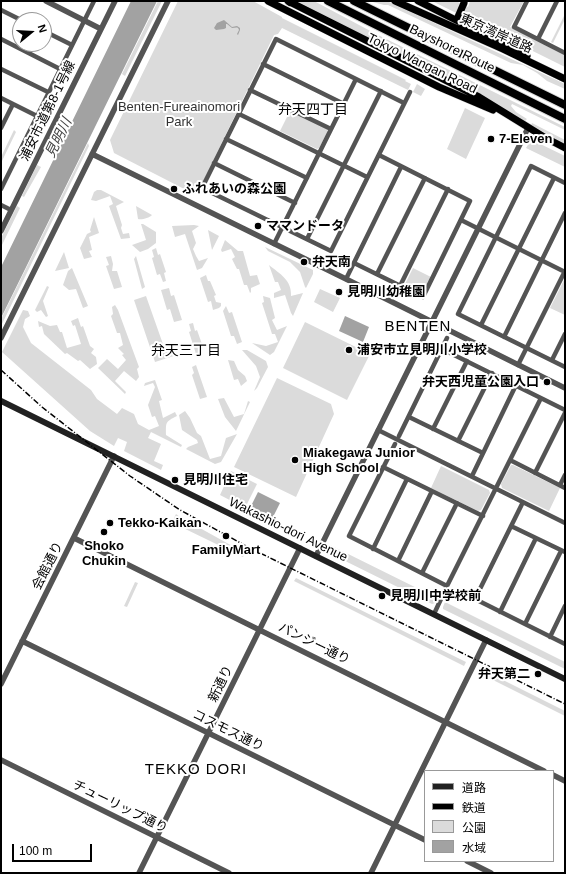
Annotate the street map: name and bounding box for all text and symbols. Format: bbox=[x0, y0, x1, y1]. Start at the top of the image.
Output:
street label: 東京湾岸道路 bbox=[457, 11, 535, 57]
north arrow bbox=[12, 12, 52, 52]
street label: Bayshore Route bbox=[407, 22, 497, 76]
text: N bbox=[36, 23, 49, 34]
street label: Tokyo Wangan Road bbox=[365, 31, 479, 97]
street label: 浦安市道第8-1号線 bbox=[17, 58, 79, 164]
park label: Benten-Fureainomori Park bbox=[118, 99, 240, 130]
district label: 弁天四丁目 bbox=[278, 102, 348, 118]
water label: 見明川 bbox=[42, 115, 76, 161]
place label: 7-Eleven bbox=[499, 131, 552, 147]
marker: 7-Eleven bbox=[486, 134, 496, 144]
place label: ふれあいの森公園 bbox=[182, 181, 286, 197]
marker: ふれあいの森公園 bbox=[169, 184, 179, 194]
place label: ママンドータ bbox=[266, 218, 344, 234]
marker: ママンドータ bbox=[253, 221, 263, 231]
place label: 弁天南 bbox=[312, 254, 351, 270]
marker: 弁天南 bbox=[299, 257, 309, 267]
place label: 見明川幼稚園 bbox=[347, 284, 425, 300]
marker: 見明川幼稚園 bbox=[334, 287, 344, 297]
district label: BENTEN bbox=[385, 318, 451, 336]
place label: 浦安市立見明川小学校 bbox=[357, 342, 487, 358]
district label: 弁天三丁目 bbox=[151, 343, 221, 359]
marker: 浦安市立見明川小学校 bbox=[344, 345, 354, 355]
place label: 弁天西児童公園入口 bbox=[422, 374, 539, 390]
marker: 弁天西児童公園入口 bbox=[542, 377, 552, 387]
place label: Miakegawa Junior High School bbox=[303, 445, 415, 476]
marker: Miakegawa Junior High School bbox=[290, 455, 300, 465]
place label: 見明川住宅 bbox=[183, 472, 248, 488]
marker: 見明川住宅 bbox=[170, 475, 180, 485]
street label: Wakashio-dori Avenue bbox=[226, 494, 350, 566]
place label: Tekko-Kaikan bbox=[118, 515, 202, 531]
marker: Tekko-Kaikan bbox=[105, 518, 115, 528]
marker: Shoko Chukin bbox=[99, 527, 109, 537]
marker: FamilyMart bbox=[221, 531, 231, 541]
place label: Shoko Chukin bbox=[82, 538, 126, 569]
street label: 会館通り bbox=[29, 539, 67, 593]
place label: FamilyMart bbox=[192, 542, 260, 558]
place label: 見明川中学校前 bbox=[390, 588, 481, 604]
marker: 見明川中学校前 bbox=[377, 591, 387, 601]
street label: パンジー通り bbox=[276, 620, 352, 668]
street label: 新通り bbox=[205, 663, 237, 705]
place label: 弁天第二 bbox=[478, 666, 530, 682]
marker: 弁天第二 bbox=[533, 669, 543, 679]
street label: コスモス通り bbox=[190, 707, 266, 755]
district label: TEKKO DORI bbox=[145, 761, 247, 779]
legend bbox=[424, 770, 554, 862]
street label: チューリップ通り bbox=[70, 777, 170, 837]
text: 道路 bbox=[462, 781, 486, 795]
text: 鉄道 bbox=[462, 801, 486, 815]
text: 公園 bbox=[462, 821, 486, 835]
scale bar bbox=[14, 836, 94, 862]
text: 水域 bbox=[462, 841, 486, 855]
text: 100 m bbox=[19, 844, 52, 858]

